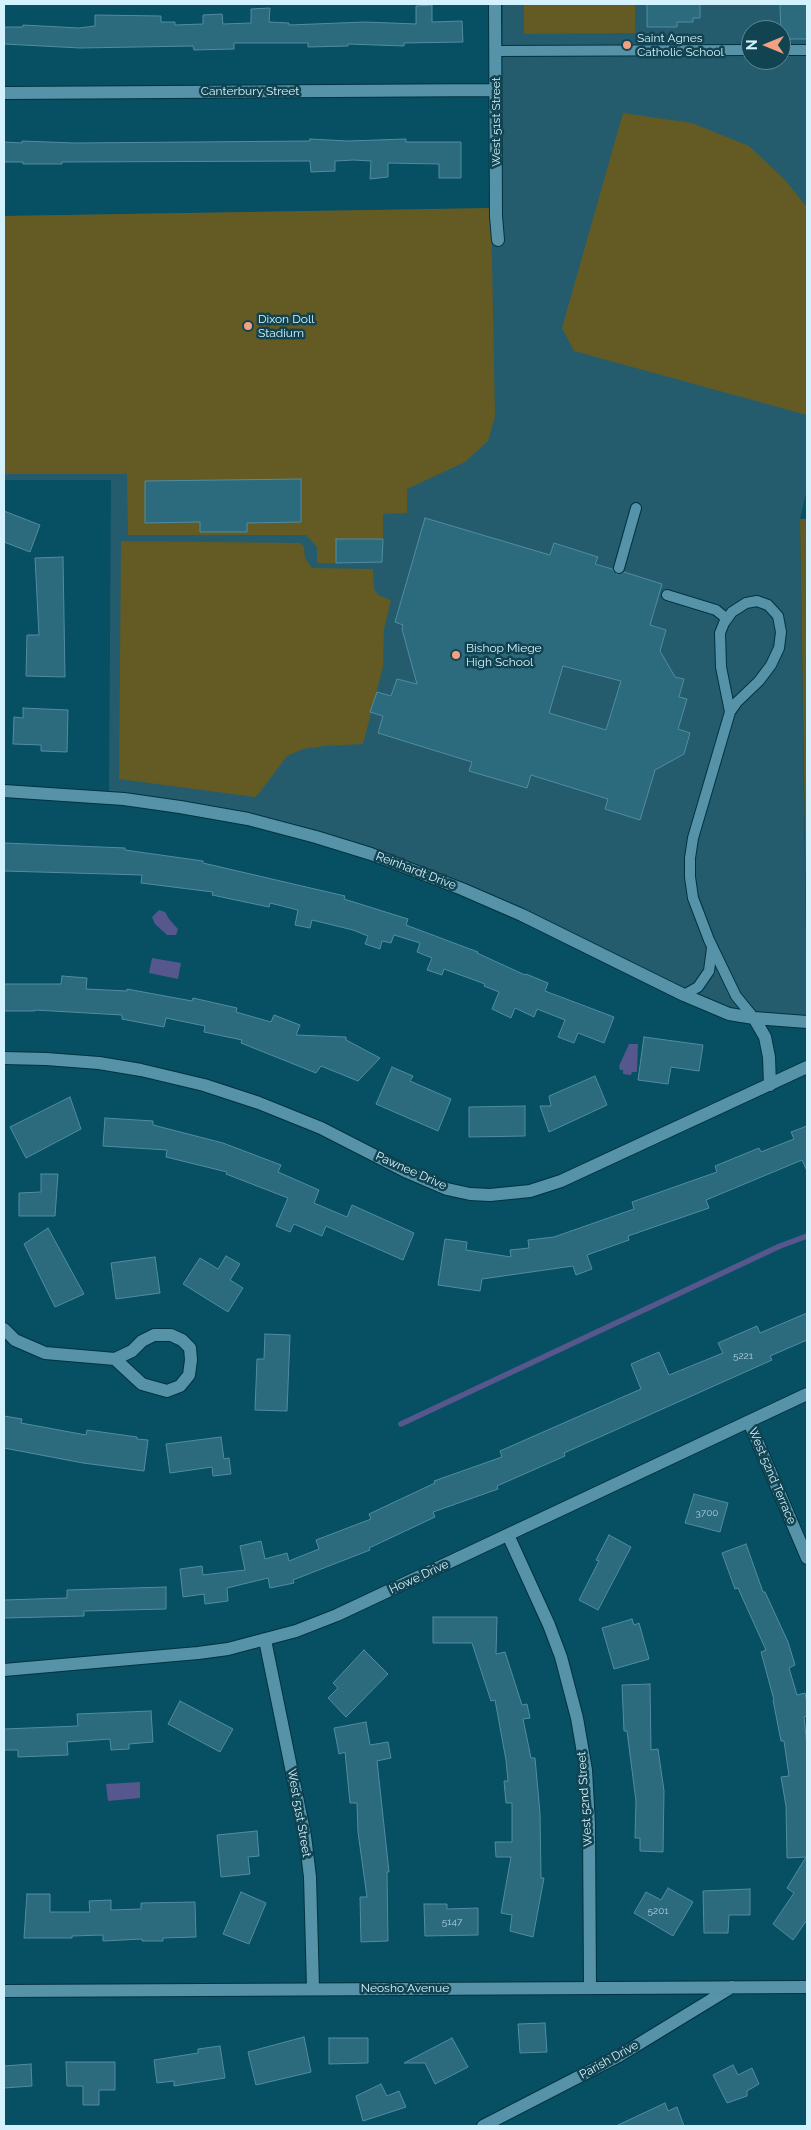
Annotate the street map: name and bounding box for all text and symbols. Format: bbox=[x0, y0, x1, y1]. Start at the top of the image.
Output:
north arrow bbox=[741, 20, 791, 70]
place label: Saint Agnes Catholic School bbox=[637, 31, 724, 59]
marker: Saint Agnes Catholic School bbox=[621, 39, 633, 51]
text: N bbox=[744, 40, 760, 50]
street label: West 51st Street bbox=[489, 77, 503, 167]
street label: Canterbury Street bbox=[201, 84, 299, 98]
place label: Dixon Doll Stadium bbox=[258, 312, 314, 340]
marker: Dixon Doll Stadium bbox=[242, 320, 254, 332]
place label: Bishop Miege High School bbox=[466, 641, 542, 669]
marker: Bishop Miege High School bbox=[450, 649, 462, 661]
street label: Reinhardt Drive bbox=[374, 849, 458, 893]
street label: Pawnee Drive bbox=[373, 1149, 449, 1193]
house number: 5221 bbox=[733, 1350, 753, 1362]
street label: West 52nd Terrace bbox=[745, 1426, 799, 1526]
house number: 3700 bbox=[696, 1507, 718, 1519]
street label: Howe Drive bbox=[387, 1557, 451, 1597]
street label: West 52nd Street bbox=[574, 1751, 596, 1847]
street label: West 51st Street bbox=[284, 1768, 314, 1858]
house number: 5201 bbox=[647, 1905, 669, 1917]
house number: 5147 bbox=[442, 1916, 462, 1928]
street label: Neosho Avenue bbox=[361, 1981, 449, 1995]
street label: Parish Drive bbox=[577, 2038, 641, 2082]

